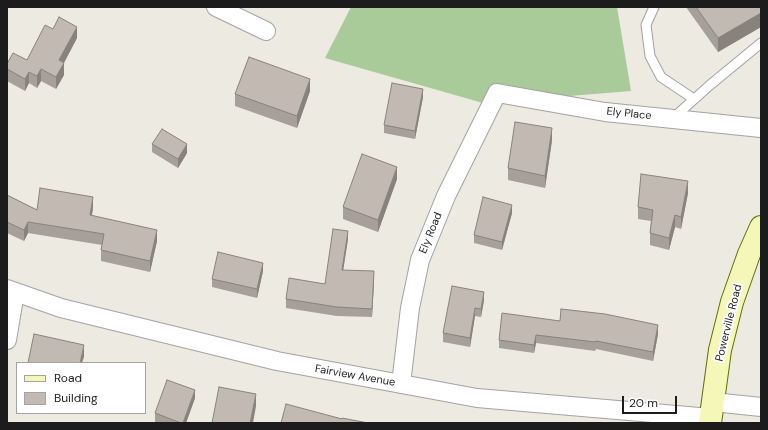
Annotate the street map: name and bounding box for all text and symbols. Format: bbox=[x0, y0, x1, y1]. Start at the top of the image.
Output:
street label: Ely Place bbox=[606, 105, 652, 123]
street label: Ely Road bbox=[417, 210, 445, 256]
street label: Powerville Road bbox=[713, 283, 745, 363]
legend bbox=[16, 362, 146, 414]
street label: Fairview Avenue bbox=[314, 362, 396, 390]
text: Road bbox=[54, 370, 82, 386]
scale bar bbox=[624, 388, 679, 414]
text: Building bbox=[54, 390, 98, 406]
text: 20 m bbox=[629, 395, 658, 411]

